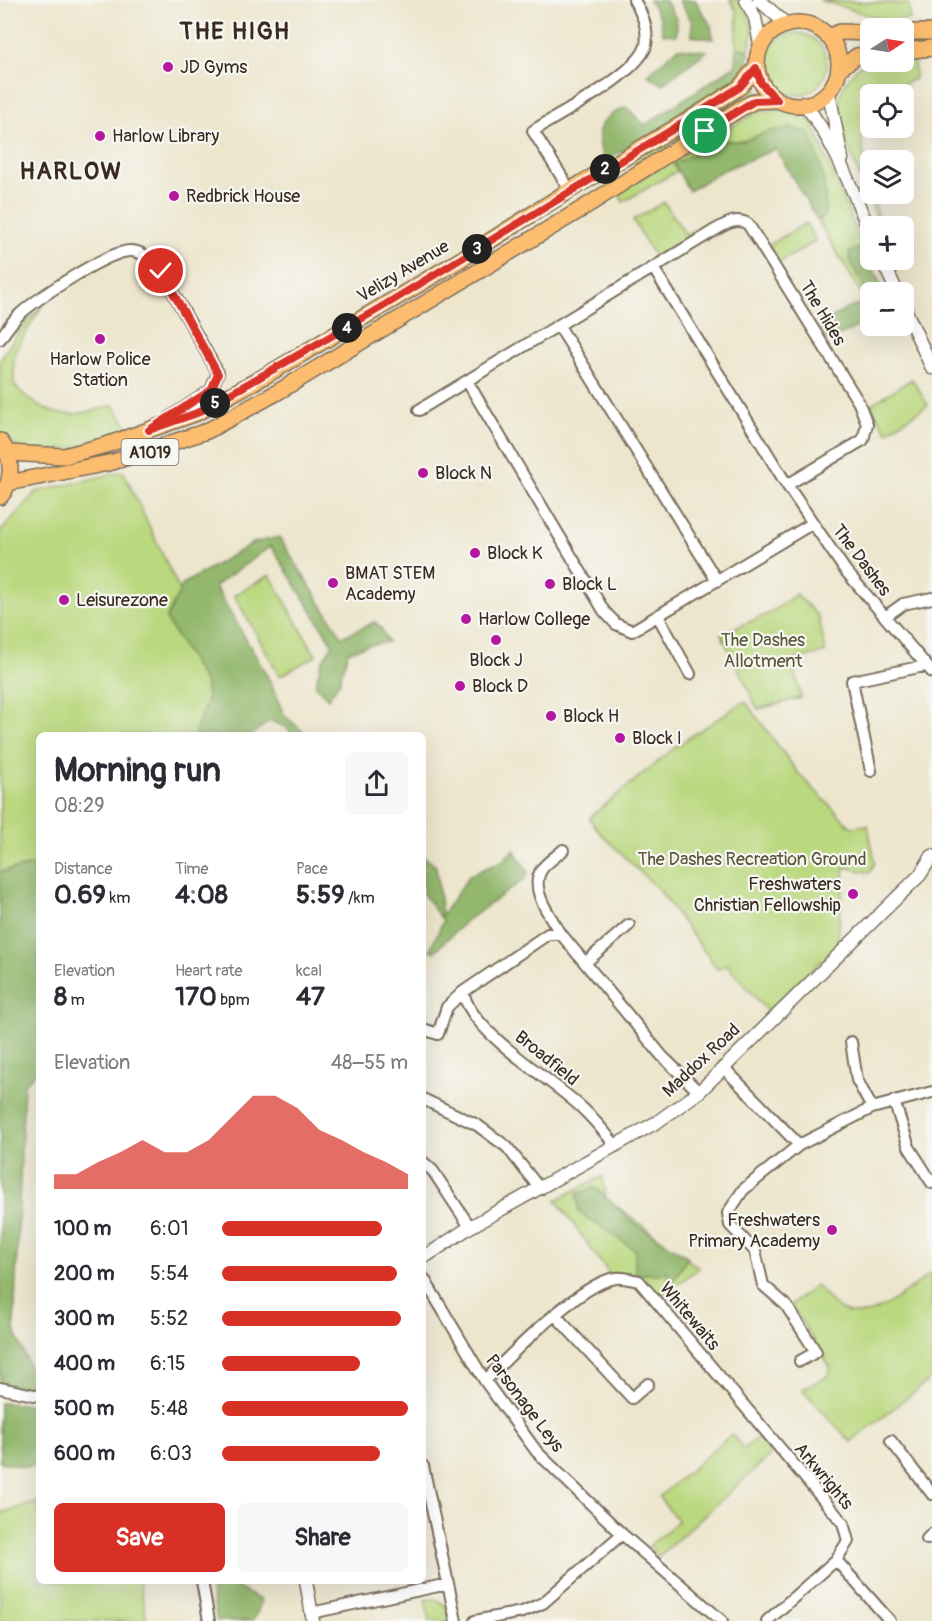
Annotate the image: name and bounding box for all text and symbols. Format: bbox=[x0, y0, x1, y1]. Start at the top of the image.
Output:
district label: THE HIGH bbox=[179, 17, 290, 46]
north arrow bbox=[860, 18, 914, 72]
map controls bbox=[860, 18, 914, 336]
place label: JD Gyms bbox=[180, 56, 247, 79]
marker: JD Gyms bbox=[161, 60, 175, 74]
button: locate bbox=[860, 84, 914, 138]
pin bbox=[679, 105, 730, 156]
icon: arrive bbox=[688, 114, 721, 147]
place label: Harlow Library bbox=[112, 125, 219, 148]
marker: Harlow Library bbox=[93, 129, 107, 143]
button: layers bbox=[860, 150, 914, 204]
pin: 2 bbox=[590, 154, 620, 184]
district label: HARLOW bbox=[20, 157, 122, 186]
text: 2 bbox=[601, 159, 609, 179]
place label: Redbrick House bbox=[186, 185, 300, 208]
marker: Redbrick House bbox=[167, 189, 181, 203]
button: + bbox=[860, 216, 914, 270]
pin: 3 bbox=[462, 234, 492, 264]
street label: Velizy Avenue bbox=[353, 235, 454, 308]
text: 3 bbox=[473, 239, 481, 259]
pin bbox=[135, 245, 186, 296]
icon: check bbox=[144, 254, 177, 287]
street label: The Hides bbox=[794, 277, 851, 350]
button: − bbox=[860, 282, 914, 336]
pin: 4 bbox=[332, 313, 362, 343]
text: 4 bbox=[342, 318, 352, 338]
marker: Harlow Police Station bbox=[93, 332, 107, 346]
place label: Harlow Police Station bbox=[49, 348, 151, 392]
pin: 5 bbox=[200, 388, 230, 418]
text: 5 bbox=[211, 393, 219, 413]
road number: A1019 bbox=[122, 439, 178, 465]
place label: Block N bbox=[435, 462, 492, 485]
marker: Block N bbox=[416, 466, 430, 480]
street label: The Dashes bbox=[827, 520, 896, 601]
place label: Block K bbox=[487, 542, 543, 565]
marker: Block K bbox=[468, 546, 482, 560]
place label: BMAT STEM Academy bbox=[345, 562, 435, 606]
place label: Block L bbox=[562, 573, 617, 596]
marker: BMAT STEM Academy bbox=[326, 576, 340, 590]
marker: Block L bbox=[543, 577, 557, 591]
place label: Leisurezone bbox=[76, 589, 168, 612]
marker: Leisurezone bbox=[57, 593, 71, 607]
place label: Harlow College bbox=[478, 608, 590, 631]
marker: Harlow College bbox=[459, 612, 473, 626]
park label: The Dashes Allotment bbox=[721, 629, 805, 673]
marker: Block J bbox=[489, 633, 503, 647]
place label: Block J bbox=[469, 649, 523, 672]
place label: Block D bbox=[472, 675, 528, 698]
marker: Block D bbox=[453, 679, 467, 693]
place label: Block H bbox=[563, 705, 619, 728]
marker: Block H bbox=[544, 709, 558, 723]
place label: Block I bbox=[632, 727, 682, 750]
marker: Block I bbox=[613, 731, 627, 745]
text: Morning run bbox=[54, 750, 221, 791]
button: share bbox=[345, 752, 408, 815]
text: 08:29 bbox=[54, 793, 105, 818]
park label: The Dashes Recreation Ground bbox=[637, 848, 867, 871]
text: Distance bbox=[54, 859, 113, 879]
text: Time bbox=[175, 859, 208, 879]
text: Pace bbox=[296, 859, 328, 879]
place label: Freshwaters Christian Fellowship bbox=[694, 873, 841, 917]
text: 0.69 bbox=[54, 879, 106, 911]
text: 4:08 bbox=[175, 879, 228, 911]
text: 5:59 bbox=[296, 879, 345, 911]
marker: Freshwaters Christian Fellowship bbox=[846, 887, 860, 901]
text: km bbox=[106, 888, 130, 908]
text: /km bbox=[345, 888, 375, 908]
text: Elevation bbox=[54, 961, 115, 981]
text: Heart rate bbox=[175, 961, 242, 981]
text: kcal bbox=[296, 961, 322, 981]
text: 8 bbox=[54, 981, 67, 1013]
text: 170 bbox=[175, 981, 217, 1013]
text: 47 bbox=[296, 981, 325, 1013]
text: m bbox=[67, 990, 85, 1010]
text: bpm bbox=[217, 990, 250, 1010]
street label: Maddox Road bbox=[658, 1018, 745, 1102]
street label: Broadfield bbox=[510, 1026, 583, 1091]
text: Elevation bbox=[54, 1050, 130, 1075]
text: 48–55 m bbox=[331, 1050, 408, 1075]
place label: Freshwaters Primary Academy bbox=[688, 1209, 820, 1253]
text: 100 m bbox=[54, 1216, 111, 1241]
text: 6:01 bbox=[150, 1216, 188, 1241]
marker: Freshwaters Primary Academy bbox=[825, 1223, 839, 1237]
text: 200 m bbox=[54, 1261, 115, 1286]
text: 5:54 bbox=[150, 1261, 189, 1286]
street label: Whitewaits bbox=[654, 1277, 725, 1355]
text: 300 m bbox=[54, 1306, 115, 1331]
text: 5:52 bbox=[150, 1306, 188, 1331]
street label: Parsonage Leys bbox=[480, 1350, 569, 1457]
text: 400 m bbox=[54, 1351, 115, 1376]
text: 6:15 bbox=[150, 1351, 186, 1376]
text: 500 m bbox=[54, 1396, 114, 1421]
text: 5:48 bbox=[150, 1396, 188, 1421]
street label: Arkwrights bbox=[789, 1438, 858, 1514]
text: 600 m bbox=[54, 1441, 115, 1466]
text: 6:03 bbox=[150, 1441, 192, 1466]
button: Save bbox=[54, 1503, 225, 1572]
button: Share bbox=[237, 1503, 408, 1572]

